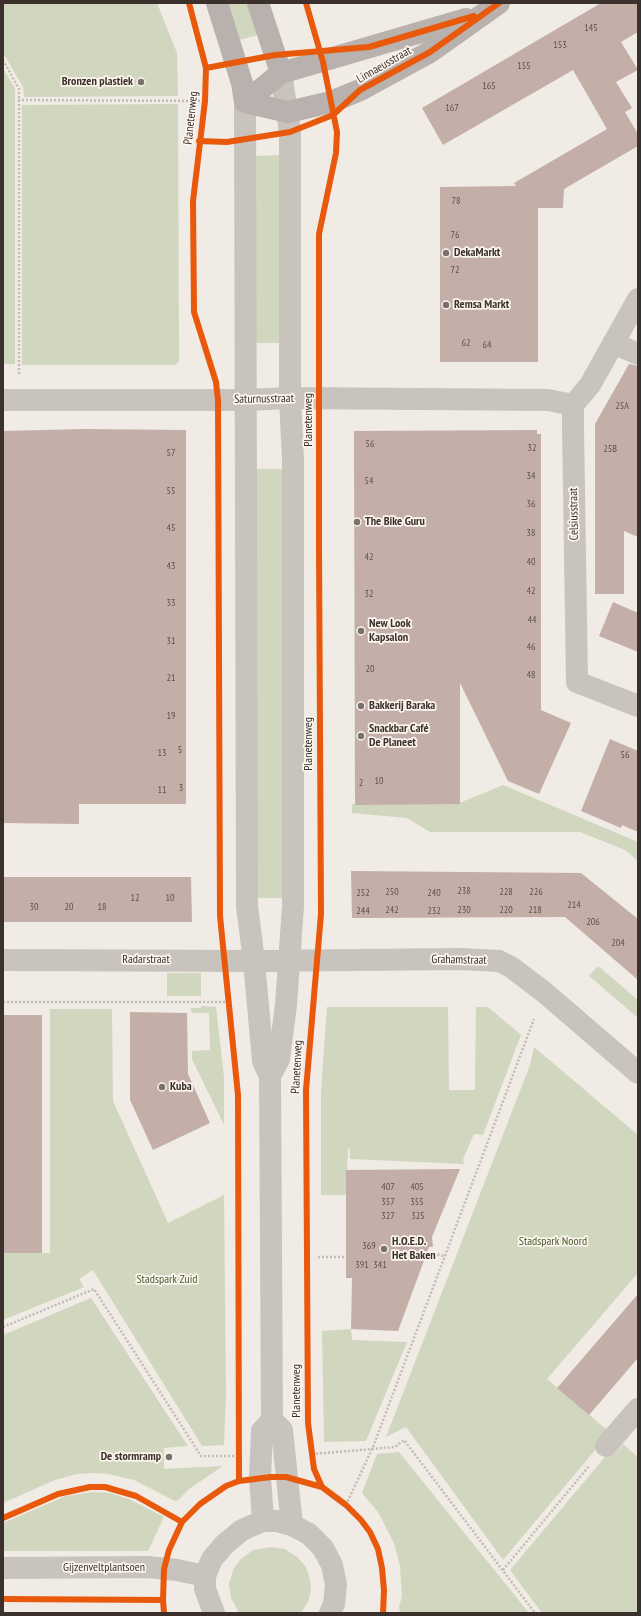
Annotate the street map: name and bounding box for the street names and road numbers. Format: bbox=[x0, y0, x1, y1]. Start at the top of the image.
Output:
street label: Linnaeusstraat bbox=[354, 44, 414, 86]
street label: Planetenweg bbox=[181, 91, 201, 145]
street label: Saturnusstraat bbox=[234, 391, 294, 407]
street label: Planetenweg bbox=[302, 393, 316, 447]
street label: Celsiusstraat bbox=[566, 488, 582, 540]
street label: Planetenweg bbox=[302, 717, 316, 771]
street label: Grahamstraat bbox=[431, 952, 487, 968]
street label: Radarstraat bbox=[122, 953, 170, 967]
street label: Planetenweg bbox=[288, 1040, 306, 1094]
street label: Planetenweg bbox=[290, 1364, 304, 1418]
street label: Gijzenveltplantsoen bbox=[63, 1561, 145, 1575]

